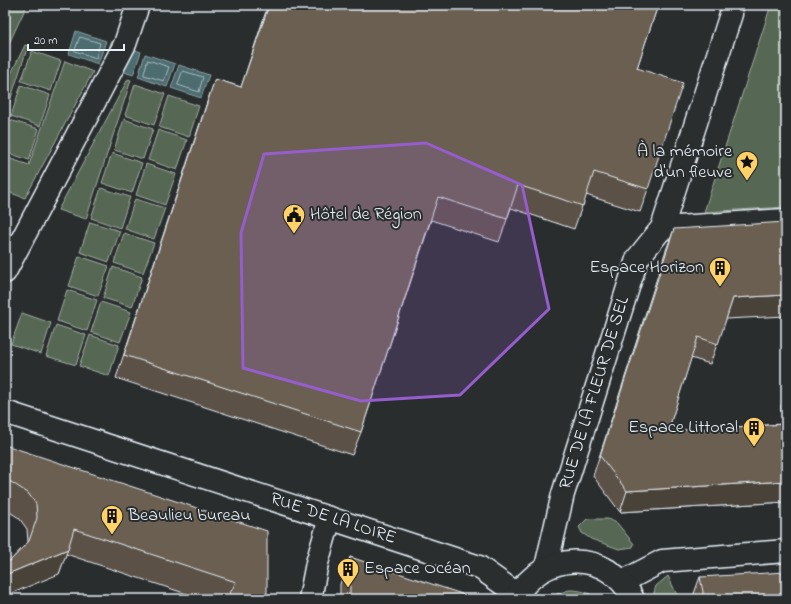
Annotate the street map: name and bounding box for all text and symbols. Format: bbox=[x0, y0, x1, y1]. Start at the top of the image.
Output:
scale bar bbox=[28, 26, 124, 52]
text: 20 m bbox=[34, 32, 57, 50]
place label: À la mémoire d'un fleuve bbox=[637, 139, 733, 186]
place icon: À la mémoire d'un fleuve bbox=[734, 149, 760, 182]
public building icon: Hôtel de Région bbox=[281, 202, 307, 235]
place label: Hôtel de Région bbox=[310, 202, 422, 229]
place label: Espace Horizon bbox=[589, 255, 704, 281]
building icon: Espace Horizon bbox=[707, 255, 733, 288]
street label: RUE DE LA FLEUR DE SEL bbox=[553, 293, 637, 493]
place label: Espace Littoral bbox=[628, 415, 738, 441]
building icon: Espace Littoral bbox=[741, 415, 767, 448]
street label: RUE DE LA LOIRE bbox=[267, 486, 399, 552]
building icon: Beaulieu bureau bbox=[99, 503, 125, 536]
place label: Beaulieu bureau bbox=[127, 503, 251, 529]
building icon: Espace Océan bbox=[335, 556, 361, 589]
place label: Espace Océan bbox=[364, 556, 471, 582]

